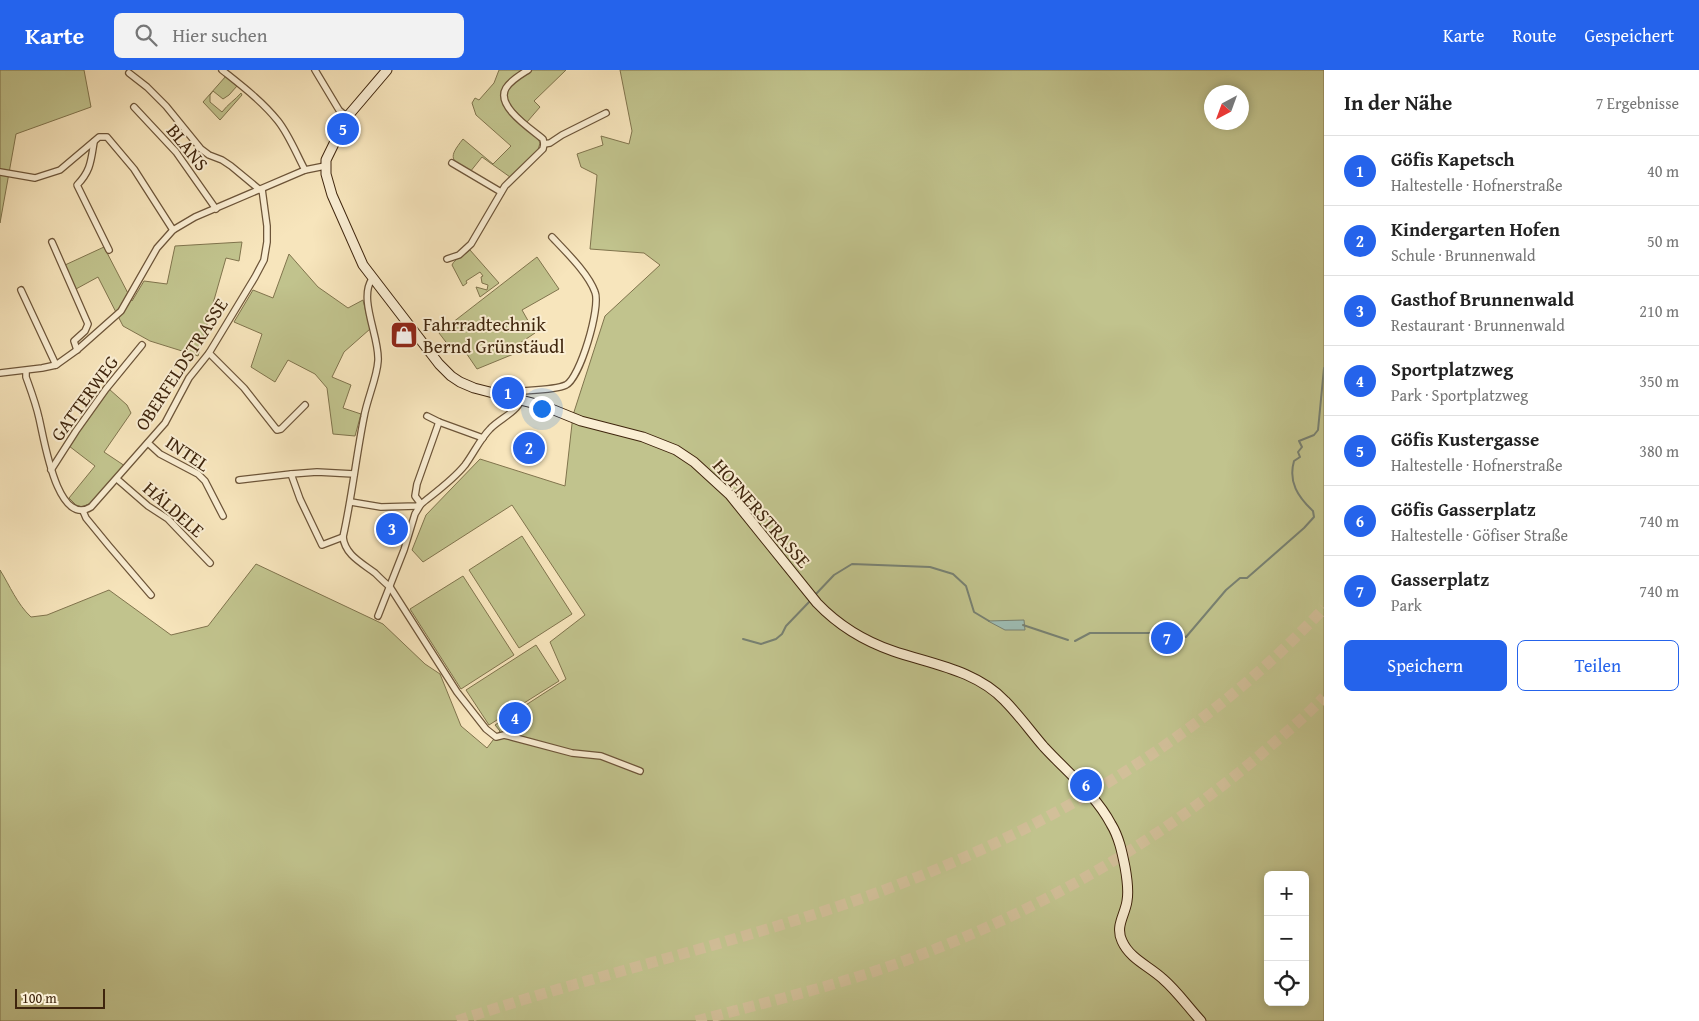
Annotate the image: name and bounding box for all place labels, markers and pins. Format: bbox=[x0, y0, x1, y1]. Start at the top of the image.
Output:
pin: 5 bbox=[327, 110, 359, 148]
place label: Fahrradtechnik Bernd Grünstäudl bbox=[423, 310, 564, 360]
shop icon: Fahrradtechnik Bernd Grünstäudl bbox=[389, 320, 419, 350]
pin: 1 bbox=[492, 374, 524, 412]
pin: 2 bbox=[513, 429, 545, 467]
pin: 3 bbox=[376, 510, 408, 548]
pin: 7 bbox=[1151, 619, 1183, 657]
pin: 4 bbox=[499, 699, 531, 737]
pin: 6 bbox=[1070, 766, 1102, 804]

